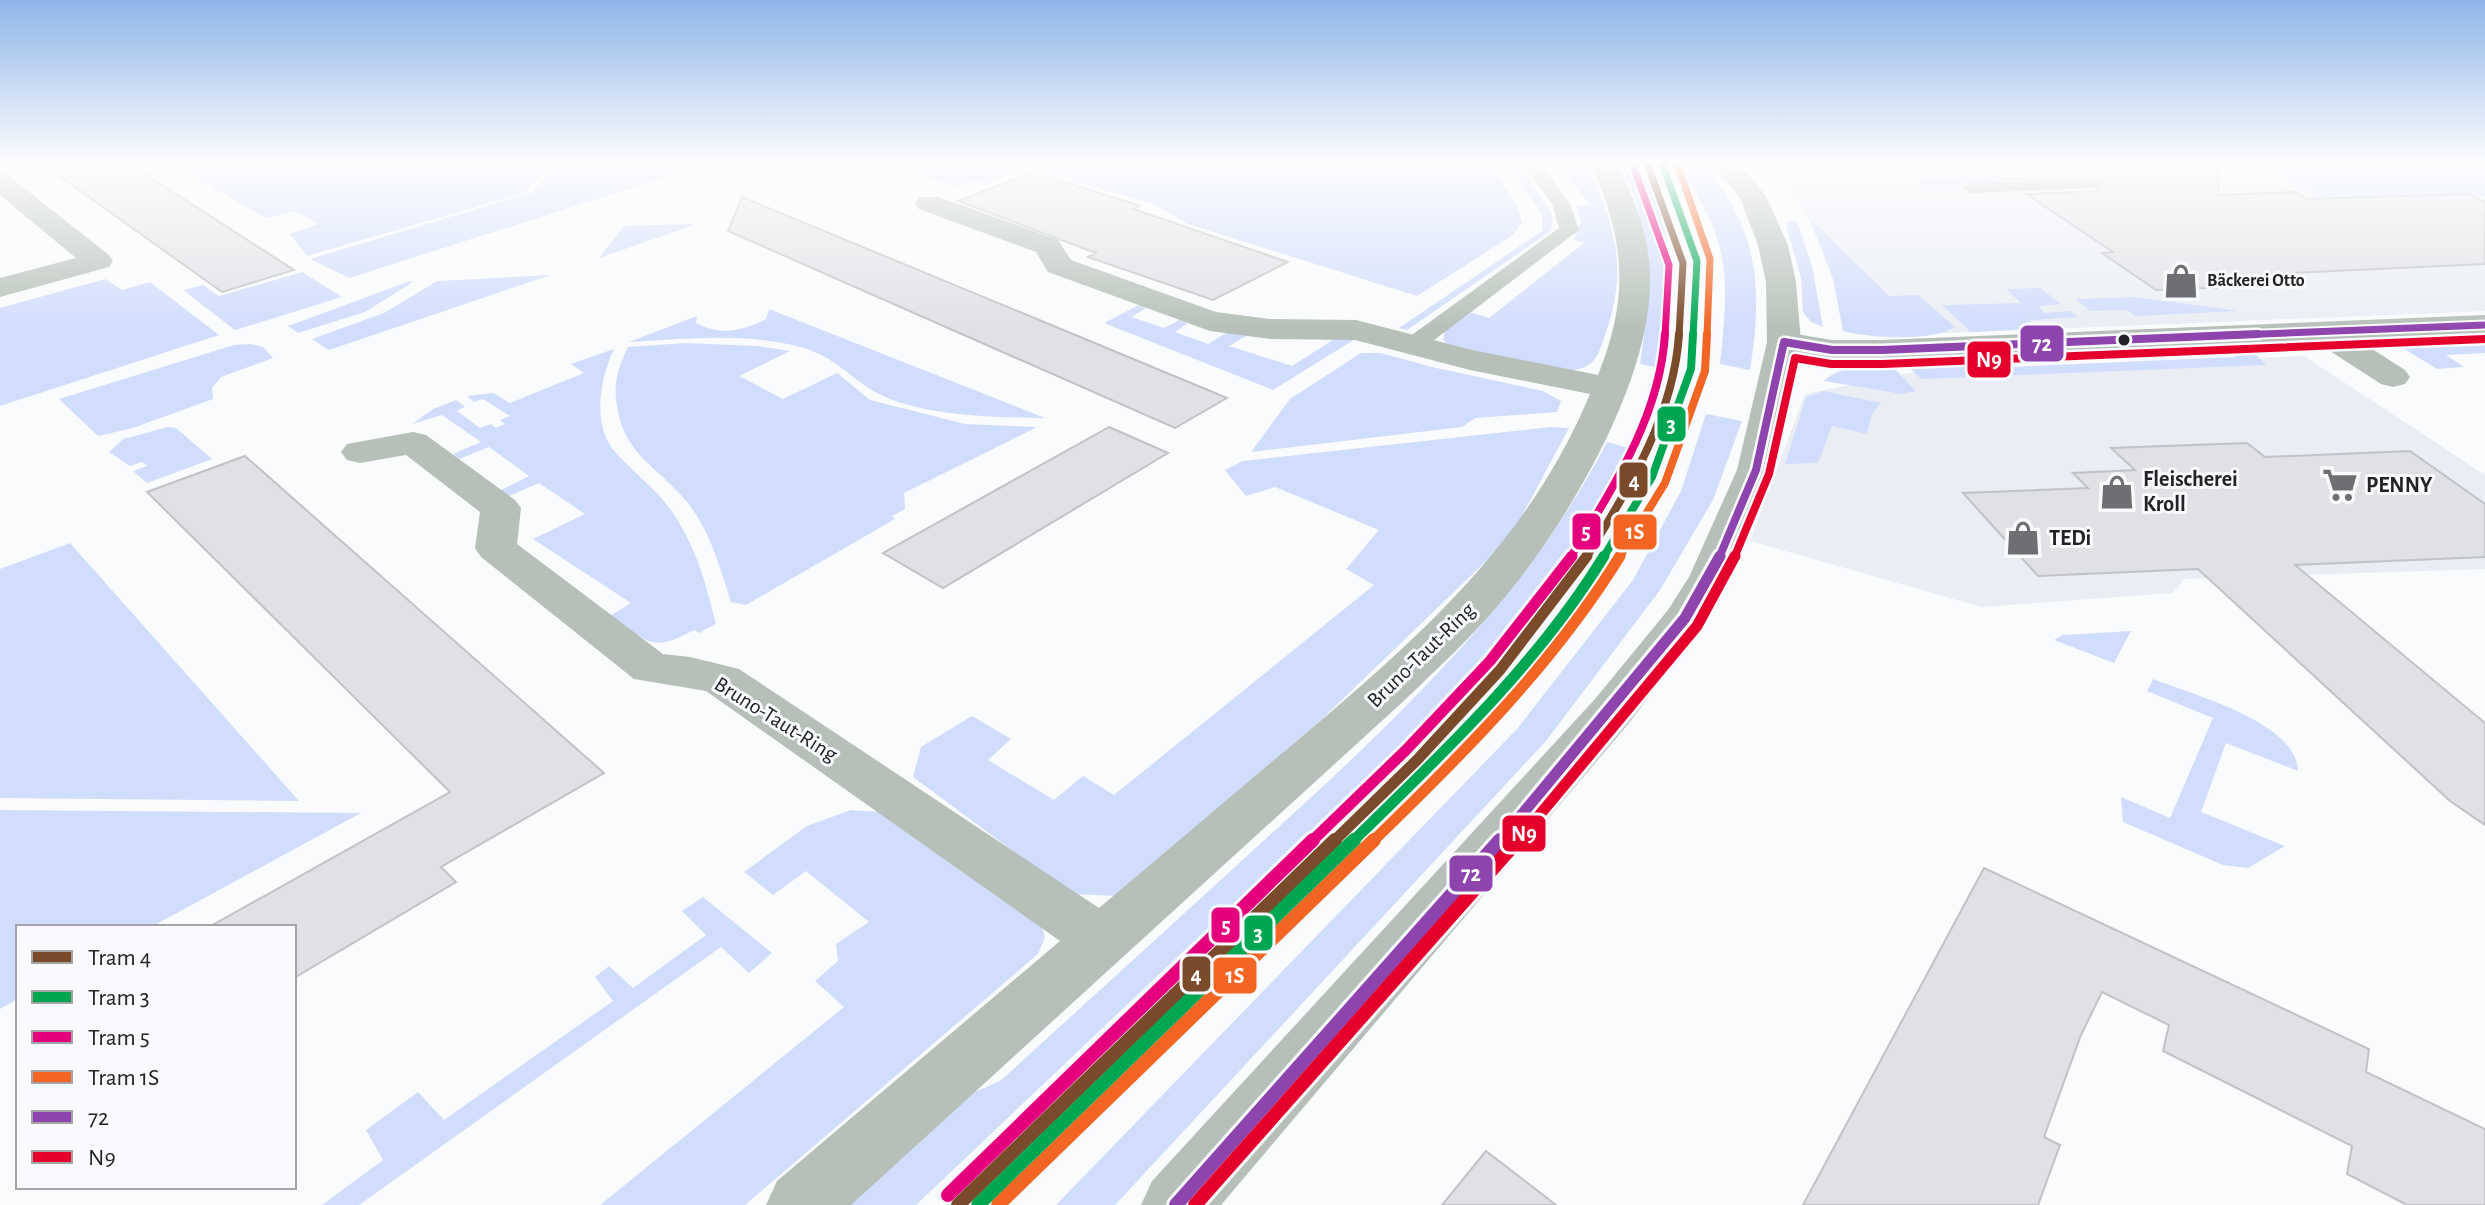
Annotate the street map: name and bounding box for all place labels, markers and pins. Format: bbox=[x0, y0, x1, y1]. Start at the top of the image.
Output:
shop icon: Bäckerei Otto bbox=[2162, 262, 2200, 300]
place label: Bäckerei Otto bbox=[2207, 272, 2305, 290]
unlabelled marker bbox=[2116, 332, 2132, 348]
supermarket icon: PENNY bbox=[2321, 466, 2359, 504]
place label: Fleischerei Kroll bbox=[2143, 468, 2238, 515]
shop icon: Fleischerei Kroll bbox=[2098, 473, 2136, 511]
place label: PENNY bbox=[2366, 474, 2433, 496]
shop icon: TEDi bbox=[2004, 519, 2042, 557]
place label: TEDi bbox=[2049, 527, 2091, 549]

